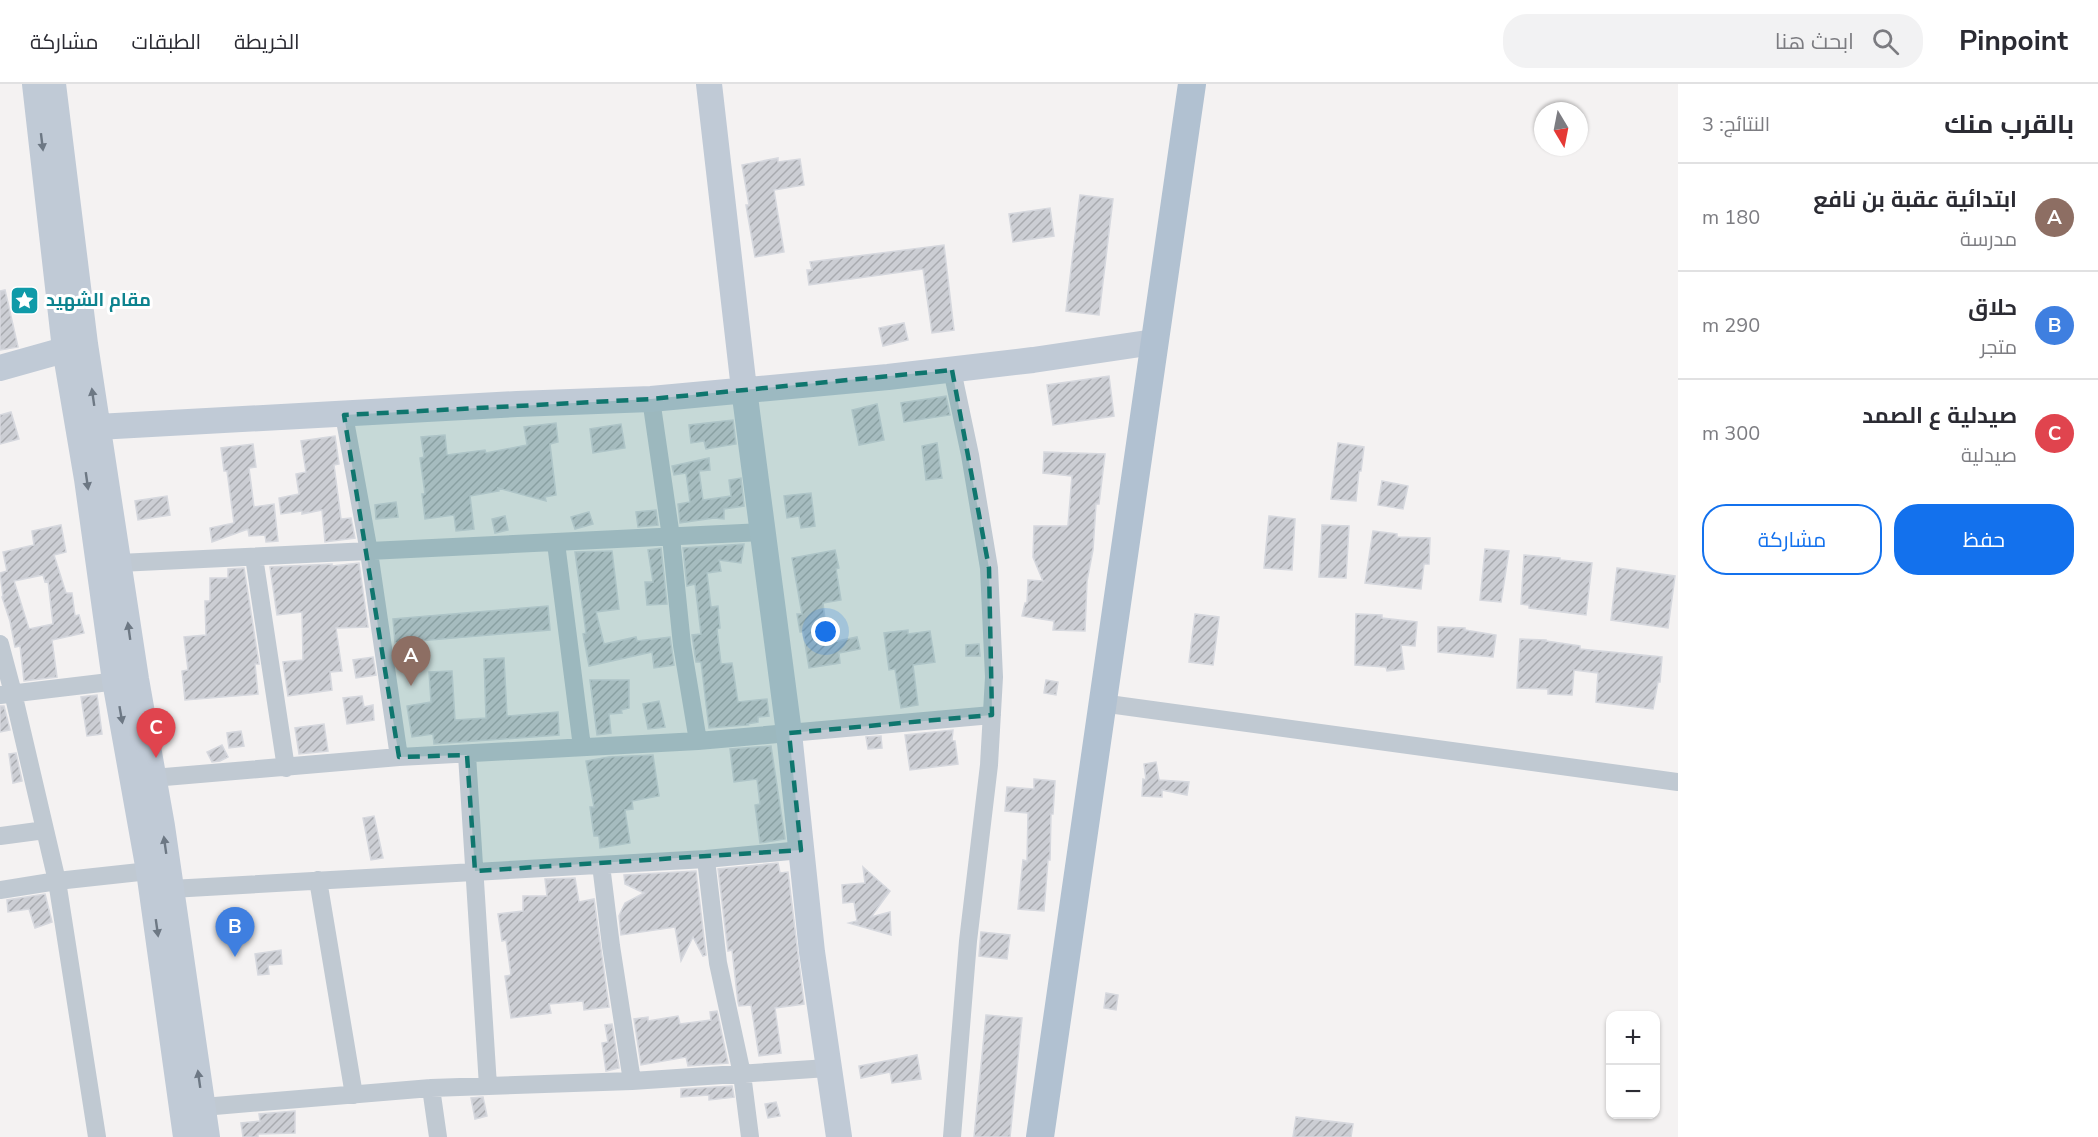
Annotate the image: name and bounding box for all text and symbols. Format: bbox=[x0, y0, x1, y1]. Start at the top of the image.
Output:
search box bbox=[1503, 14, 1923, 68]
text: Pinpoint bbox=[1959, 22, 2068, 60]
icon: search bbox=[1869, 25, 1902, 58]
text: ابحث هنا bbox=[1775, 27, 1854, 57]
text: مشاركة bbox=[30, 28, 99, 56]
text: الطبقات bbox=[132, 28, 201, 56]
text: الخريطة bbox=[234, 28, 300, 56]
north arrow bbox=[1534, 102, 1588, 156]
text: بالقرب منك bbox=[1944, 107, 2074, 142]
text: النتائج: 3 bbox=[1702, 111, 1770, 138]
one-way arrow bbox=[37, 133, 46, 152]
text: ابتدائية عقبة بن نافع bbox=[1813, 185, 2017, 215]
text: 180 m bbox=[1702, 204, 1760, 231]
text: A bbox=[2047, 204, 2062, 231]
text: مدرسة bbox=[1960, 226, 2017, 253]
place icon: مقام الشهيد bbox=[9, 284, 41, 316]
place label: مقام الشهيد bbox=[46, 288, 151, 312]
text: حلاق bbox=[1968, 293, 2017, 323]
text: 290 m bbox=[1702, 312, 1760, 339]
text: B bbox=[2048, 312, 2061, 339]
text: متجر bbox=[1980, 334, 2017, 361]
one-way arrow bbox=[89, 388, 98, 407]
text: صيدلية ع الصمد bbox=[1862, 401, 2017, 431]
text: 300 m bbox=[1702, 420, 1760, 447]
text: C bbox=[2048, 420, 2061, 447]
text: صيدلية bbox=[1961, 442, 2017, 469]
one-way arrow bbox=[82, 472, 91, 491]
button: مشاركة bbox=[1702, 504, 1882, 575]
button: حفظ bbox=[1894, 504, 2074, 575]
your location bbox=[811, 617, 840, 646]
one-way arrow bbox=[125, 622, 134, 641]
pin: A bbox=[392, 636, 430, 686]
one-way arrow bbox=[117, 706, 126, 725]
pin: C bbox=[136, 708, 176, 758]
one-way arrow bbox=[160, 835, 169, 854]
pin: B bbox=[216, 908, 254, 957]
one-way arrow bbox=[153, 919, 162, 938]
map controls bbox=[1606, 1011, 1660, 1119]
button: + bbox=[1606, 1011, 1660, 1065]
button: − bbox=[1606, 1065, 1660, 1119]
one-way arrow bbox=[195, 1069, 204, 1088]

